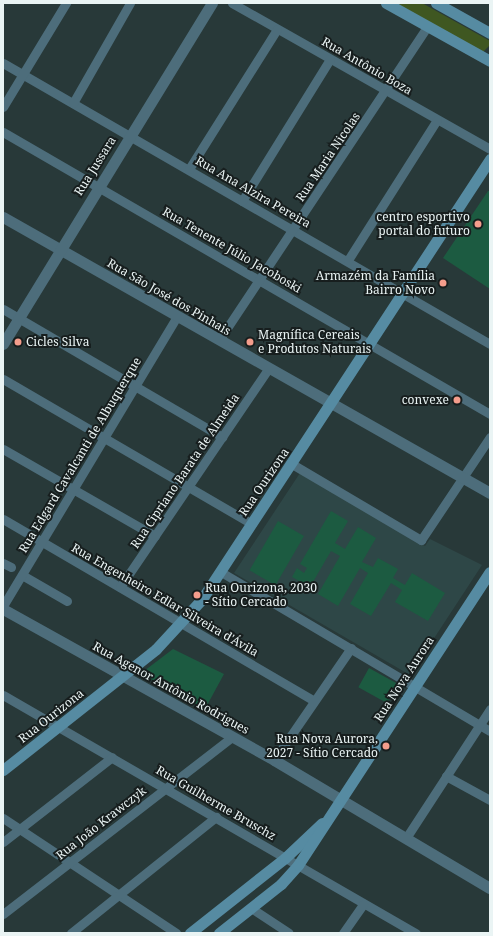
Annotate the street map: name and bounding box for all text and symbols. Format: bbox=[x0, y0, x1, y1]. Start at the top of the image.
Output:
street label: Rua Antônio Boza bbox=[319, 34, 415, 98]
street label: Rua Maria Nicolas bbox=[293, 110, 363, 204]
street label: Rua Jussara bbox=[71, 134, 119, 198]
street label: Rua Ana Alzira Pereira bbox=[193, 153, 313, 231]
street label: Rua Tenente Júlio Jacoboski bbox=[160, 204, 304, 296]
place label: centro esportivo portal do futuro bbox=[376, 210, 470, 238]
marker: centro esportivo portal do futuro bbox=[473, 219, 483, 229]
street label: Rua São José dos Pinhais bbox=[105, 256, 233, 338]
place label: Armazém da Família Bairro Novo bbox=[316, 269, 435, 297]
marker: Armazém da Família Bairro Novo bbox=[438, 278, 448, 288]
place label: Magnífica Cereais e Produtos Naturais bbox=[258, 328, 371, 356]
place label: Cicles Silva bbox=[26, 335, 90, 349]
marker: Cicles Silva bbox=[13, 337, 23, 347]
marker: Magnífica Cereais e Produtos Naturais bbox=[245, 337, 255, 347]
street label: Rua Edgard Cavalcanti de Albuquerque bbox=[16, 355, 144, 555]
street label: Rua Cipriano Barata de Almeida bbox=[128, 391, 242, 551]
place label: convexe bbox=[402, 393, 449, 407]
marker: convexe bbox=[452, 395, 462, 405]
street label: Rua Ourizona bbox=[236, 445, 292, 519]
street label: Rua Engenheiro Edlar Silveira d'Ávila bbox=[69, 540, 261, 660]
place label: Rua Ourizona, 2030 - Sítio Cercado bbox=[205, 581, 317, 609]
marker: Rua Ourizona, 2030 - Sítio Cercado bbox=[192, 590, 202, 600]
street label: Rua Nova Aurora bbox=[371, 634, 437, 724]
street label: Rua Agenor Antônio Rodrigues bbox=[90, 639, 252, 737]
street label: Rua Ourizona bbox=[15, 686, 87, 746]
place label: Rua Nova Aurora, 2027 - Sítio Cercado bbox=[266, 732, 378, 760]
marker: Rua Nova Aurora, 2027 - Sítio Cercado bbox=[381, 741, 391, 751]
street label: Rua Guilherme Bruschz bbox=[154, 763, 278, 843]
street label: Rua João Krawczyk bbox=[53, 783, 149, 863]

